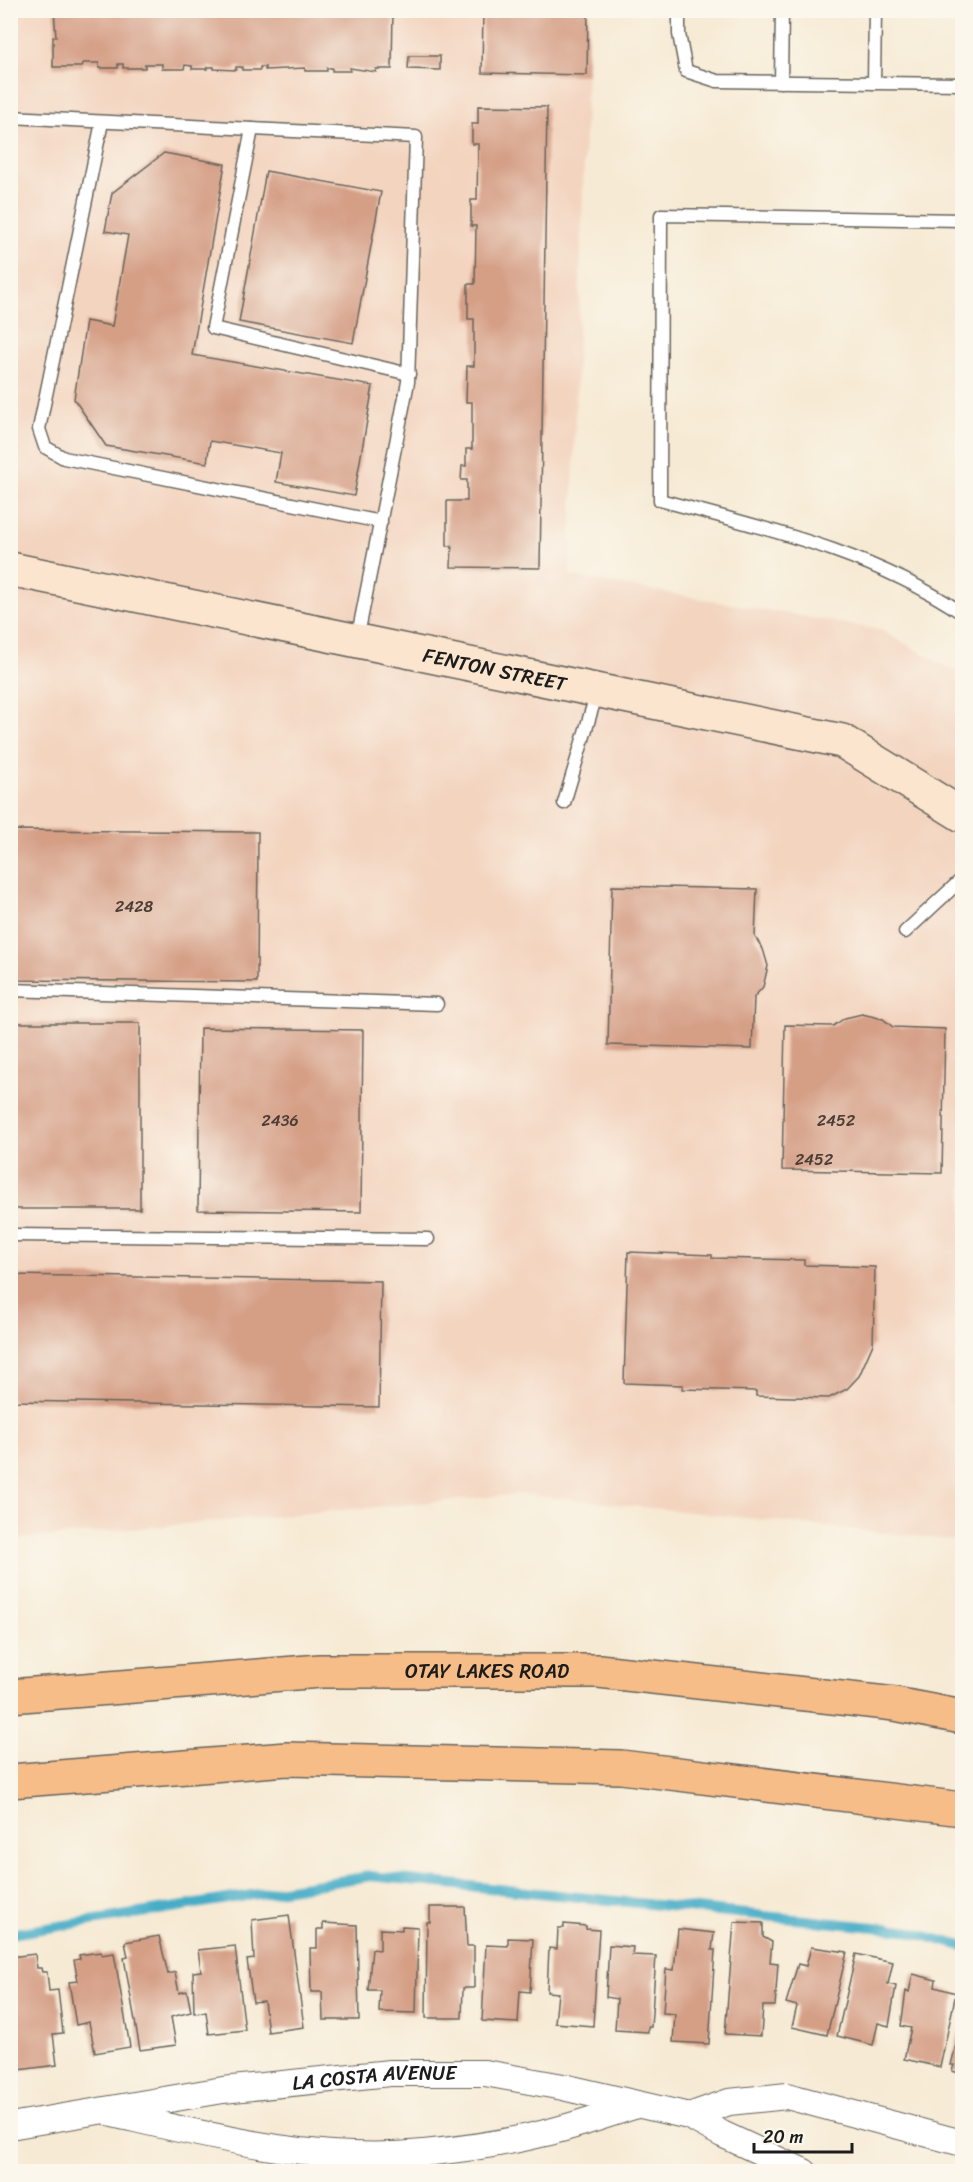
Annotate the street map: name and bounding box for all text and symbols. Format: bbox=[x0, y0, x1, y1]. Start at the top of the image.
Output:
street label: FENTON STREET bbox=[420, 638, 571, 702]
house number: 2428 bbox=[115, 892, 153, 921]
house number: 2436 bbox=[261, 1106, 299, 1135]
house number: 2452 bbox=[817, 1106, 855, 1135]
house number: 2452 bbox=[795, 1145, 833, 1174]
street label: OTAY LAKES ROAD bbox=[405, 1654, 569, 1689]
street label: LA COSTA AVENUE bbox=[291, 2056, 458, 2101]
scale bar bbox=[754, 2116, 852, 2154]
text: 20 m bbox=[763, 2121, 803, 2153]

